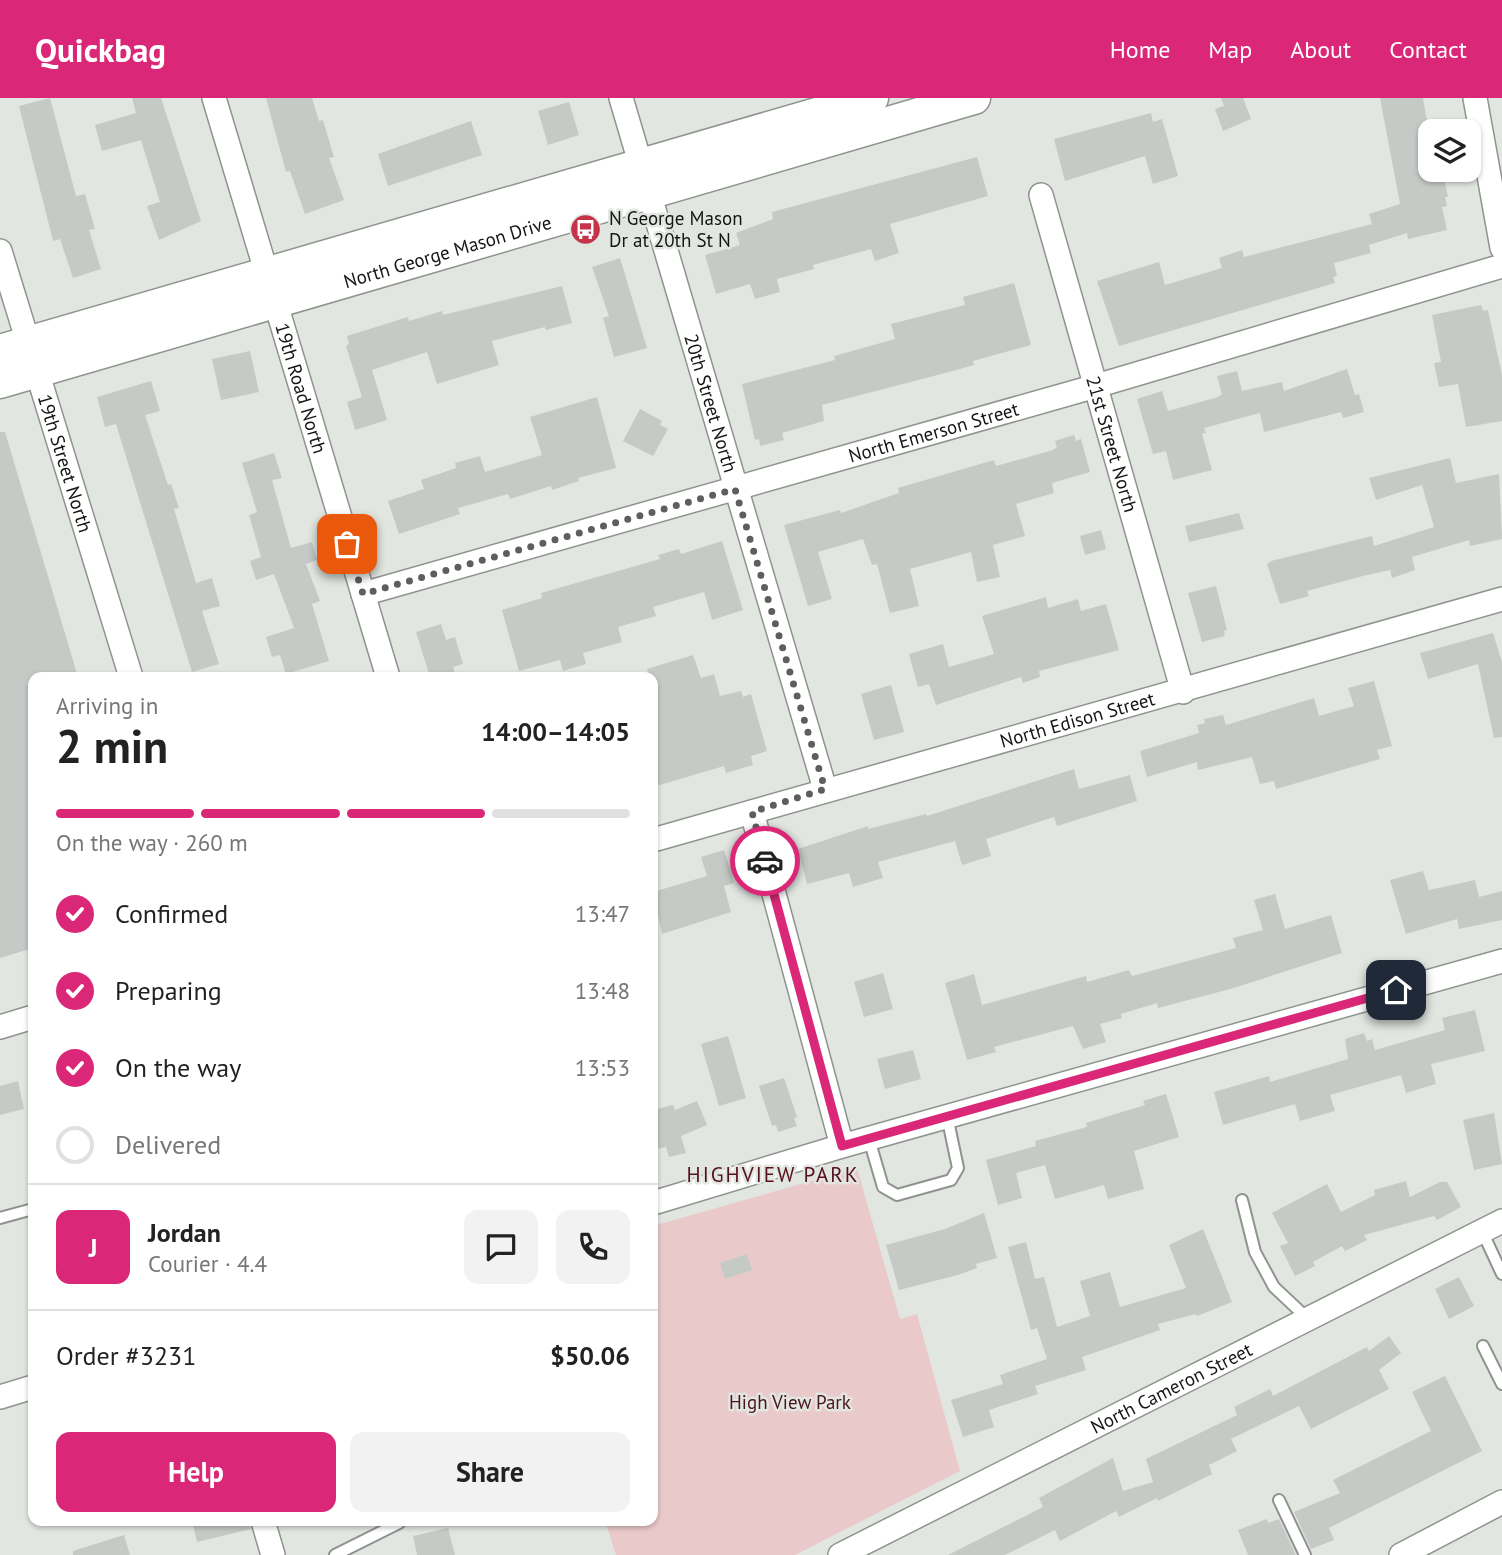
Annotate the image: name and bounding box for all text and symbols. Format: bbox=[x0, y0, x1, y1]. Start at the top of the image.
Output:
text: Quickbag bbox=[35, 28, 166, 71]
text: Home bbox=[1110, 34, 1170, 65]
text: Map bbox=[1208, 34, 1252, 65]
text: About bbox=[1290, 34, 1351, 65]
text: Contact bbox=[1389, 34, 1467, 65]
map controls bbox=[1418, 119, 1481, 182]
button: layers bbox=[1418, 119, 1481, 182]
place label: N George Mason Dr at 20th St N bbox=[609, 206, 743, 252]
street label: North George Mason Drive bbox=[341, 210, 554, 293]
bus stop icon: N George Mason Dr at 20th St N bbox=[569, 212, 603, 246]
street label: 19th Road North bbox=[270, 320, 332, 456]
street label: 20th Street North bbox=[679, 331, 743, 475]
street label: 21st Street North bbox=[1081, 373, 1143, 515]
street label: 19th Street North bbox=[33, 391, 98, 535]
street label: North Emerson Street bbox=[846, 396, 1022, 468]
pin bbox=[317, 514, 377, 574]
icon: bag bbox=[328, 525, 366, 563]
street label: North Edison Street bbox=[997, 686, 1158, 753]
text: Arriving in bbox=[56, 691, 158, 720]
text: 14:00–14:05 bbox=[481, 715, 630, 748]
text: 2 min bbox=[56, 716, 168, 776]
courier bbox=[730, 826, 800, 896]
text: On the way · 260 m bbox=[56, 828, 248, 857]
icon: car bbox=[746, 842, 784, 880]
icon: check bbox=[56, 895, 94, 933]
text: Confirmed bbox=[115, 897, 228, 930]
text: 13:47 bbox=[575, 899, 630, 928]
pin bbox=[1366, 960, 1426, 1020]
icon: home bbox=[1377, 971, 1415, 1009]
icon: check bbox=[56, 972, 94, 1010]
text: Preparing bbox=[115, 974, 222, 1007]
text: 13:48 bbox=[575, 976, 630, 1005]
icon: check bbox=[56, 1049, 94, 1087]
text: On the way bbox=[115, 1051, 241, 1084]
text: 13:53 bbox=[575, 1053, 630, 1082]
text: Delivered bbox=[115, 1128, 221, 1161]
district label: HIGHVIEW PARK bbox=[687, 1161, 859, 1188]
button: chat bbox=[464, 1210, 538, 1284]
button: phone bbox=[556, 1210, 630, 1284]
text: Jordan bbox=[148, 1216, 221, 1249]
text: J bbox=[89, 1231, 97, 1264]
text: Courier · 4.4 bbox=[148, 1249, 267, 1278]
street label: North Cameron Street bbox=[1086, 1337, 1256, 1439]
text: Order #3231 bbox=[56, 1339, 196, 1372]
text: $50.06 bbox=[550, 1339, 630, 1372]
park label: High View Park bbox=[729, 1390, 851, 1414]
button: Help bbox=[56, 1432, 336, 1512]
button: Share bbox=[350, 1432, 630, 1512]

